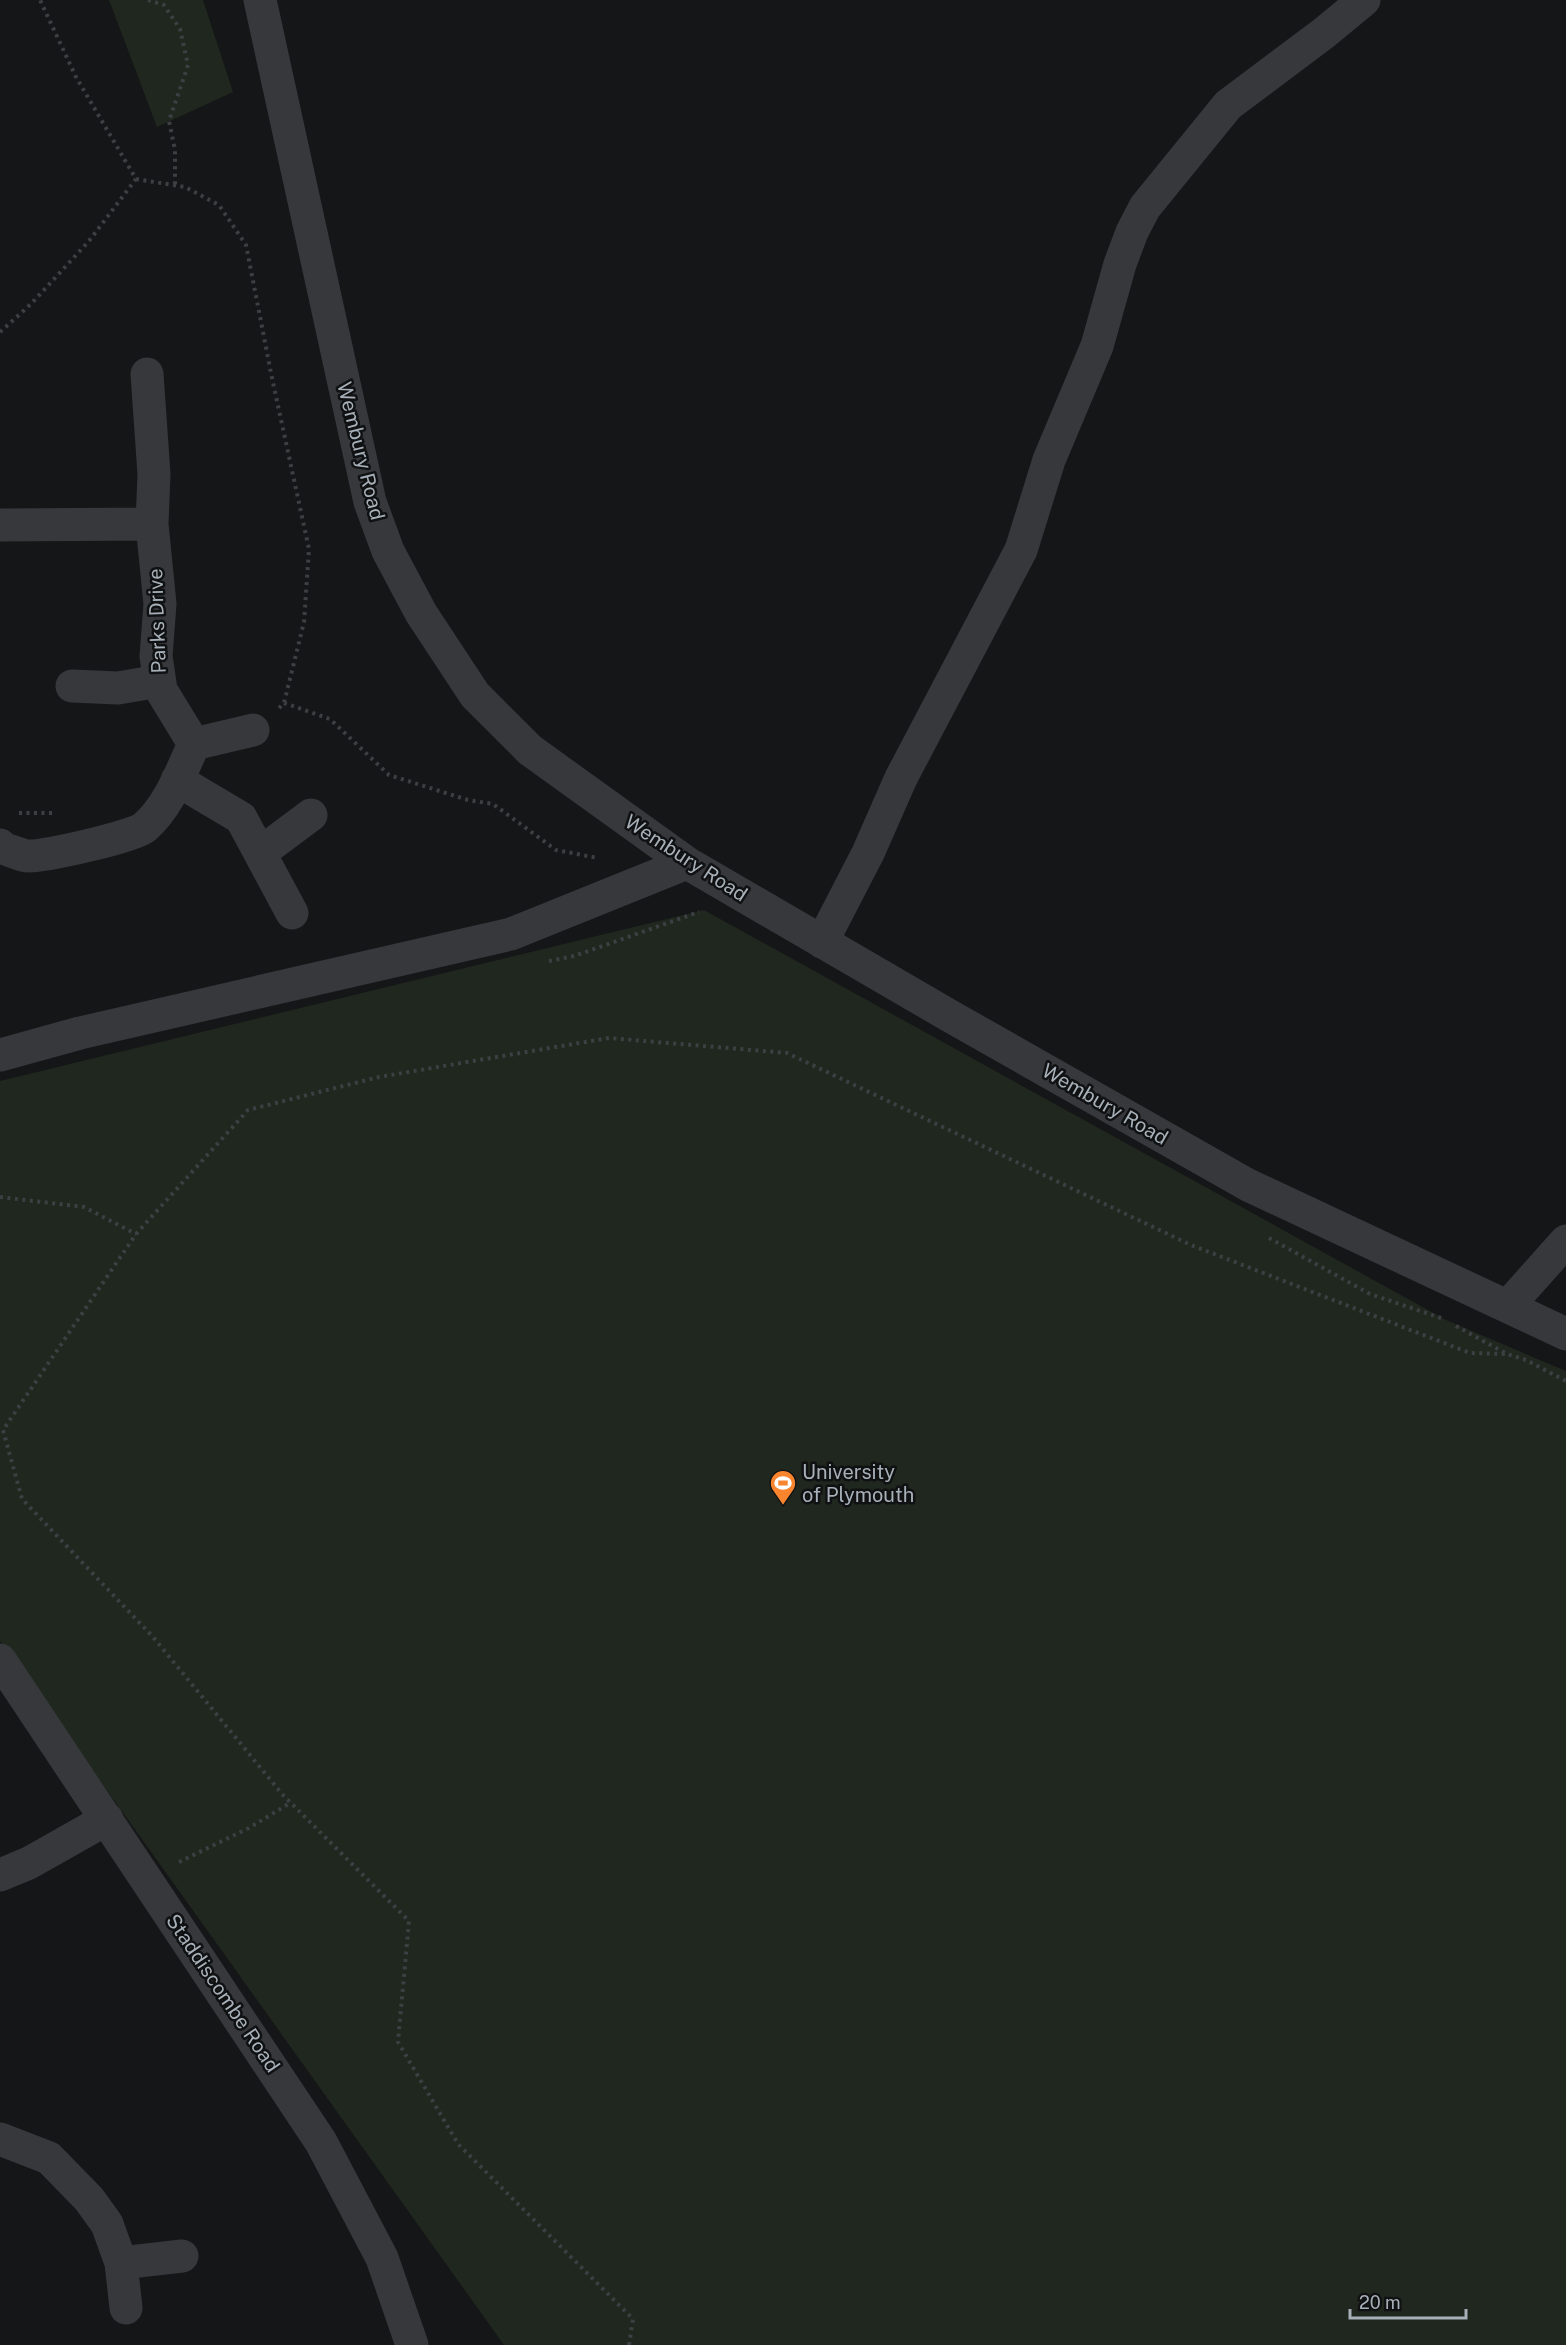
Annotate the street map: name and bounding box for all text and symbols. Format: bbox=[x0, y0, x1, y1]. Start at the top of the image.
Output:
street label: Wembury Road bbox=[332, 380, 390, 522]
street label: Parks Drive bbox=[143, 568, 171, 674]
street label: Wembury Road bbox=[620, 809, 752, 907]
street label: Wembury Road bbox=[1038, 1058, 1172, 1150]
place label: University of Plymouth bbox=[802, 1460, 914, 1507]
sports icon: University of Plymouth bbox=[768, 1468, 798, 1506]
street label: Staddiscombe Road bbox=[161, 1909, 285, 2077]
scale bar bbox=[1350, 2282, 1466, 2320]
text: 20 m bbox=[1359, 2292, 1401, 2313]

